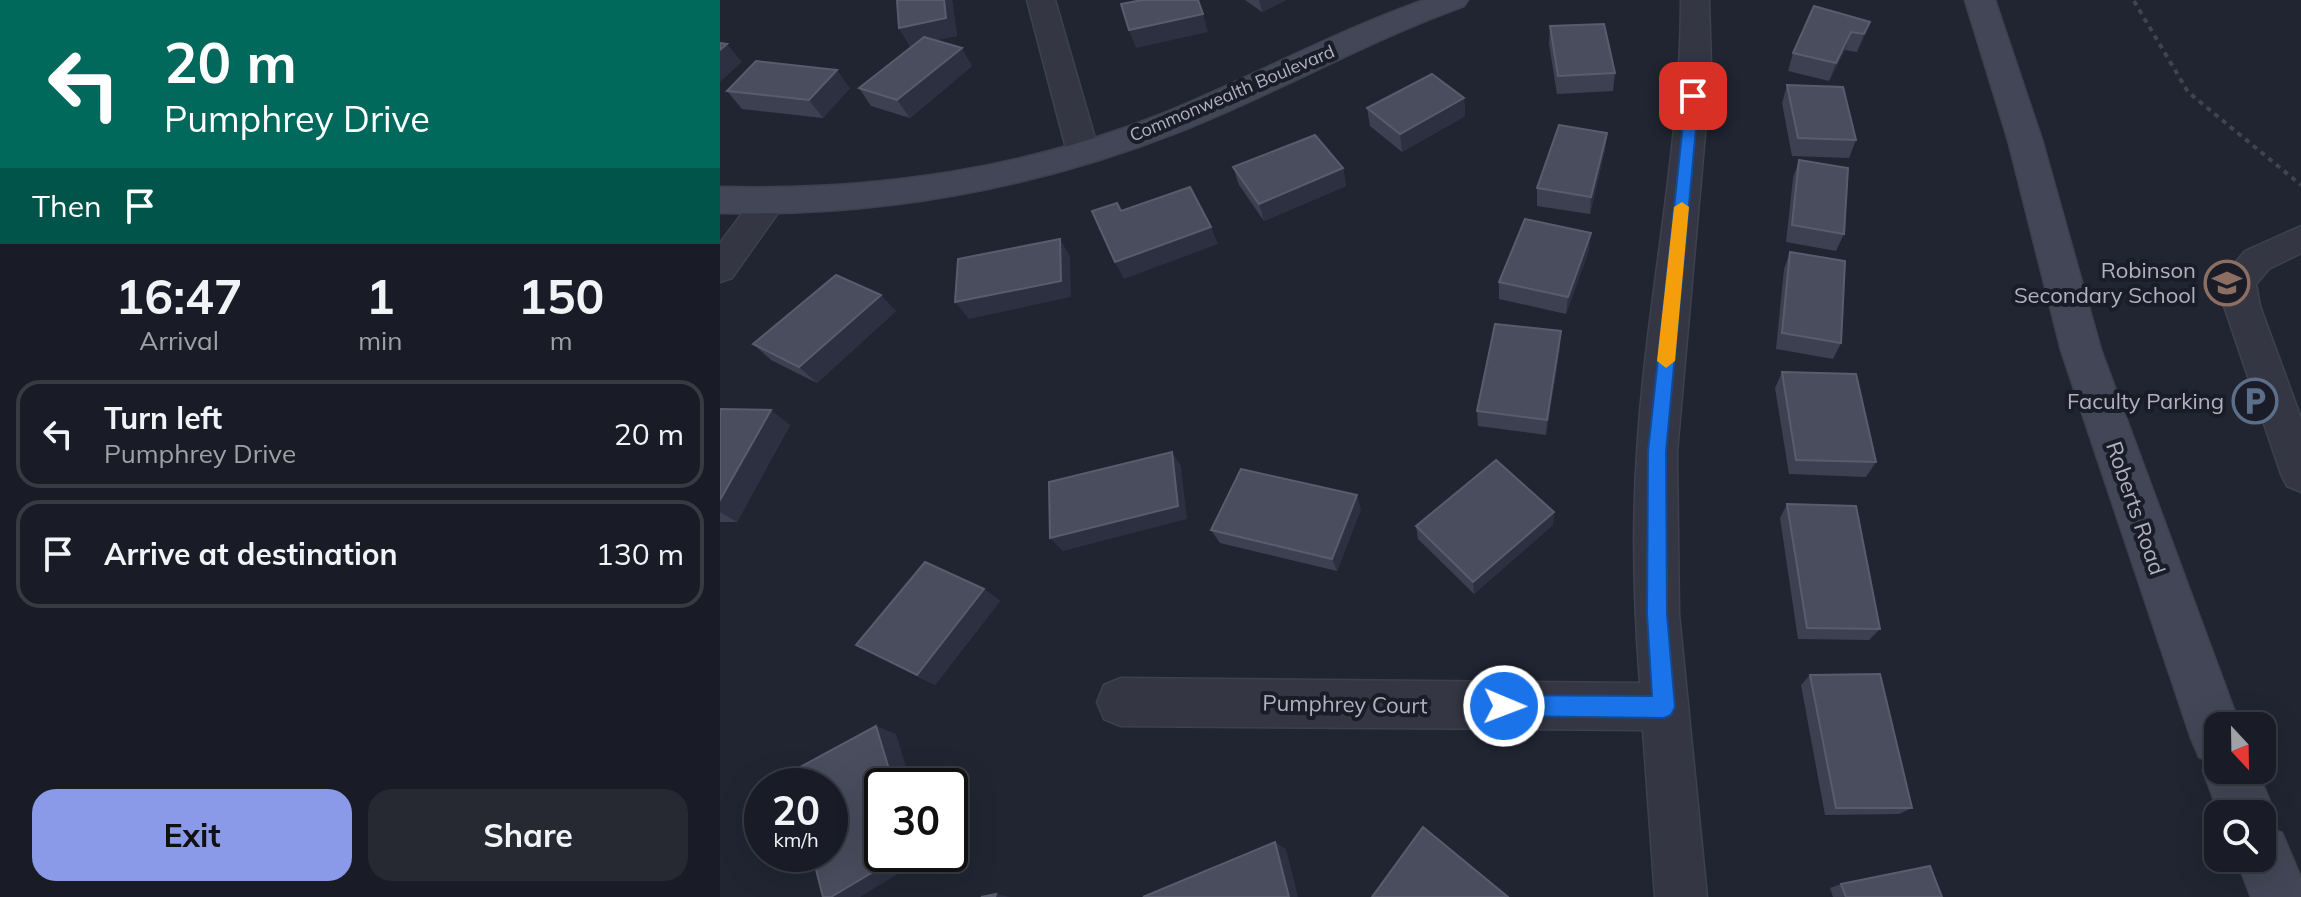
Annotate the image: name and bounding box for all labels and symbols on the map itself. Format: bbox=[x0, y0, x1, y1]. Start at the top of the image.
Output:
street label: Commonwealth Boulevard bbox=[1126, 39, 1338, 147]
pin bbox=[1659, 62, 1727, 130]
place label: Robinson Secondary School bbox=[2014, 256, 2196, 309]
school or university icon: Robinson Secondary School bbox=[2203, 259, 2251, 307]
parking icon: Faculty Parking bbox=[2231, 377, 2279, 425]
place label: Faculty Parking bbox=[2067, 387, 2224, 415]
street label: Roberts Road bbox=[2100, 437, 2172, 579]
position arrow bbox=[1462, 664, 1546, 748]
street label: Pumphrey Court bbox=[1262, 689, 1428, 719]
north arrow bbox=[2204, 712, 2276, 784]
speed limit sign: 30 bbox=[864, 768, 968, 872]

